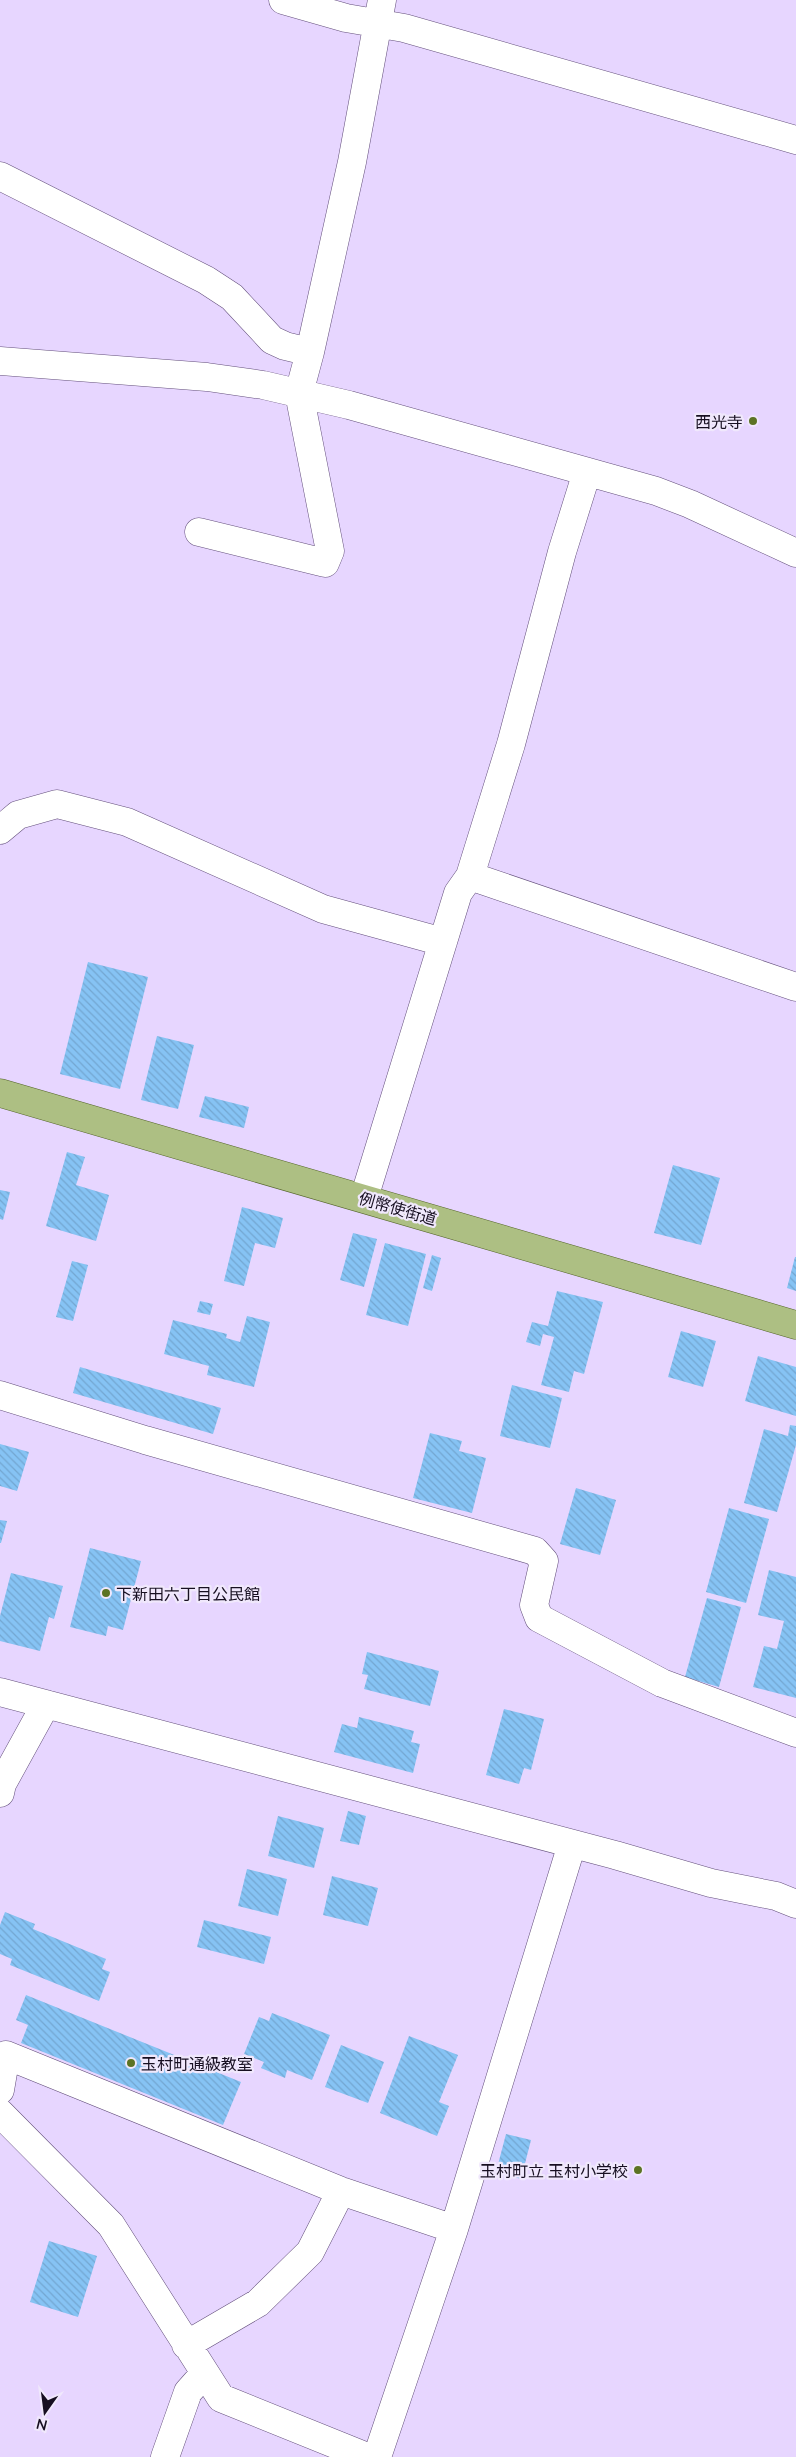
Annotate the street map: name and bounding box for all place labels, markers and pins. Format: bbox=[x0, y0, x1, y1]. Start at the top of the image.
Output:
place label: 西光寺 bbox=[695, 412, 743, 431]
marker: 西光寺 bbox=[747, 415, 759, 427]
place label: 下新田六丁目公民館 bbox=[116, 1584, 260, 1603]
marker: 下新田六丁目公民館 bbox=[100, 1587, 112, 1599]
place label: 玉村町通級教室 bbox=[141, 2054, 253, 2073]
marker: 玉村町通級教室 bbox=[125, 2057, 137, 2069]
place label: 玉村町立 玉村小学校 bbox=[480, 2161, 628, 2180]
marker: 玉村町立 玉村小学校 bbox=[632, 2164, 644, 2176]

